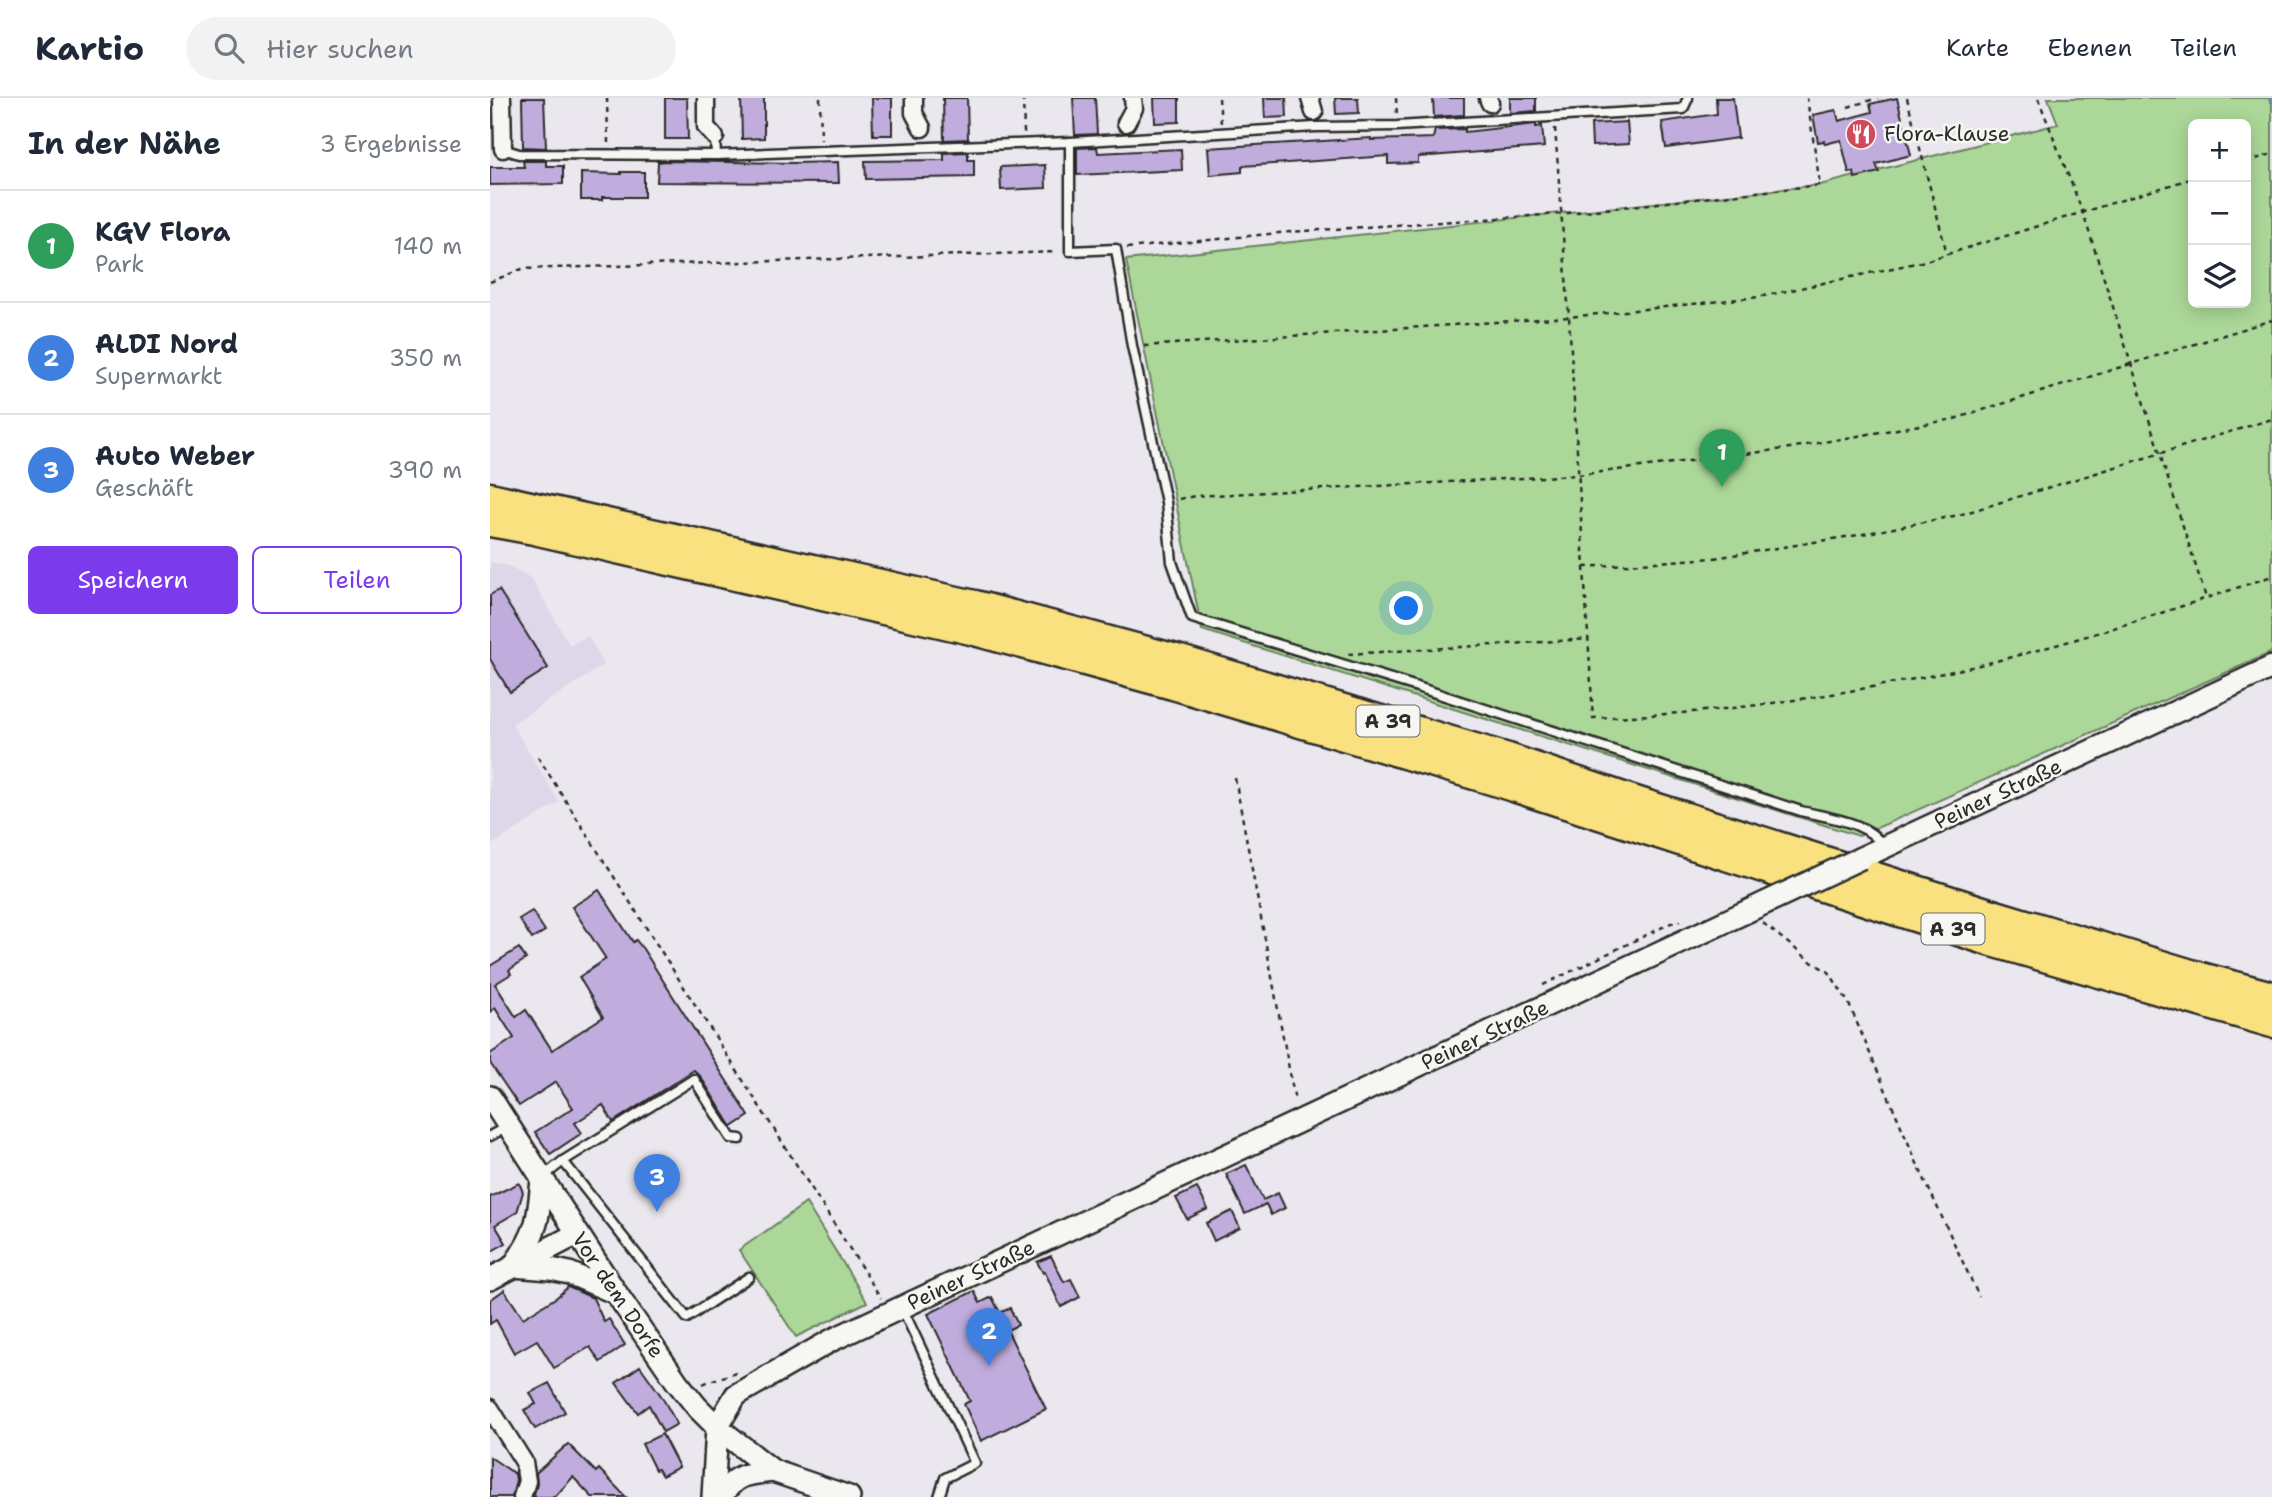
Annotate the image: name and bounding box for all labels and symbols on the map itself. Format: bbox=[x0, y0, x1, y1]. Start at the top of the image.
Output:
restaurant icon: Flora-Klause bbox=[1844, 117, 1878, 151]
place label: Flora-Klause bbox=[1884, 120, 2010, 148]
pin: 1 bbox=[1699, 429, 1745, 487]
your location bbox=[1389, 591, 1423, 625]
road number: A 39 bbox=[1356, 706, 1420, 736]
street label: Peiner Straße bbox=[1930, 752, 2066, 836]
road number: A 39 bbox=[1922, 914, 1984, 944]
street label: Peiner Straße bbox=[1417, 993, 1553, 1077]
pin: 3 bbox=[634, 1154, 680, 1212]
street label: Vor dem Dorfe bbox=[565, 1226, 671, 1364]
street label: Peiner Straße bbox=[903, 1233, 1039, 1317]
pin: 2 bbox=[966, 1308, 1012, 1366]

